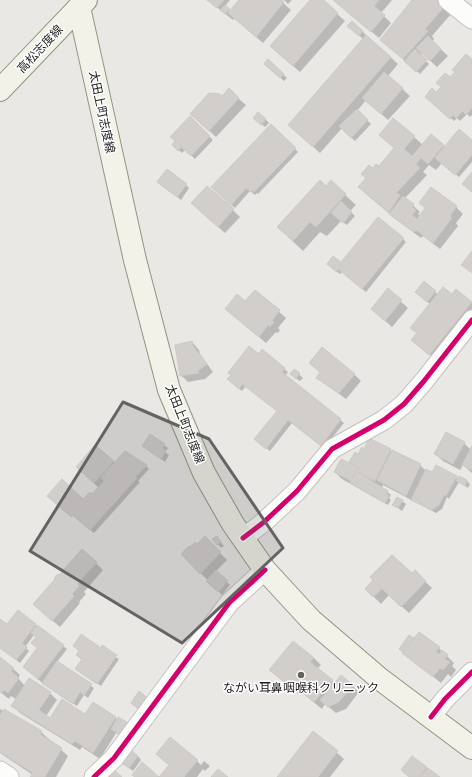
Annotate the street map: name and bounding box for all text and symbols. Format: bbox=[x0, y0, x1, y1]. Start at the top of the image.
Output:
street label: 高松志度線 bbox=[14, 22, 66, 76]
street label: 太田上町志度線 bbox=[86, 69, 119, 155]
street label: 太田上町志度線 bbox=[163, 382, 208, 466]
marker: ながい耳鼻咽喉科クリニック bbox=[296, 670, 306, 680]
place label: ながい耳鼻咽喉科クリニック bbox=[223, 680, 379, 695]

